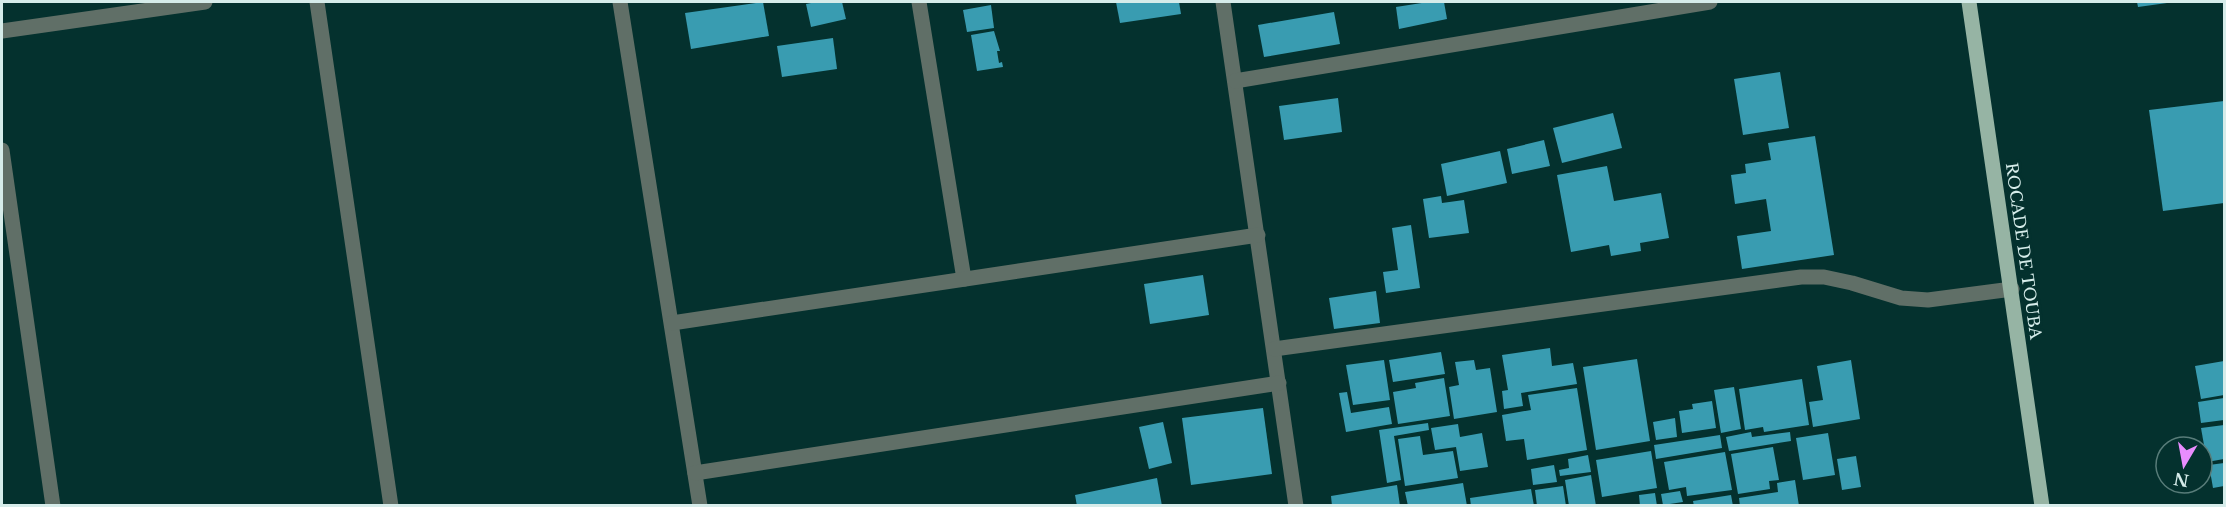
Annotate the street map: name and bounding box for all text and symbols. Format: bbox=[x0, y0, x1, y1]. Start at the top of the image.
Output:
street label: ROCADE DE TOUBA bbox=[2002, 161, 2046, 341]
north arrow bbox=[2154, 435, 2214, 495]
text: N bbox=[2172, 469, 2191, 491]

